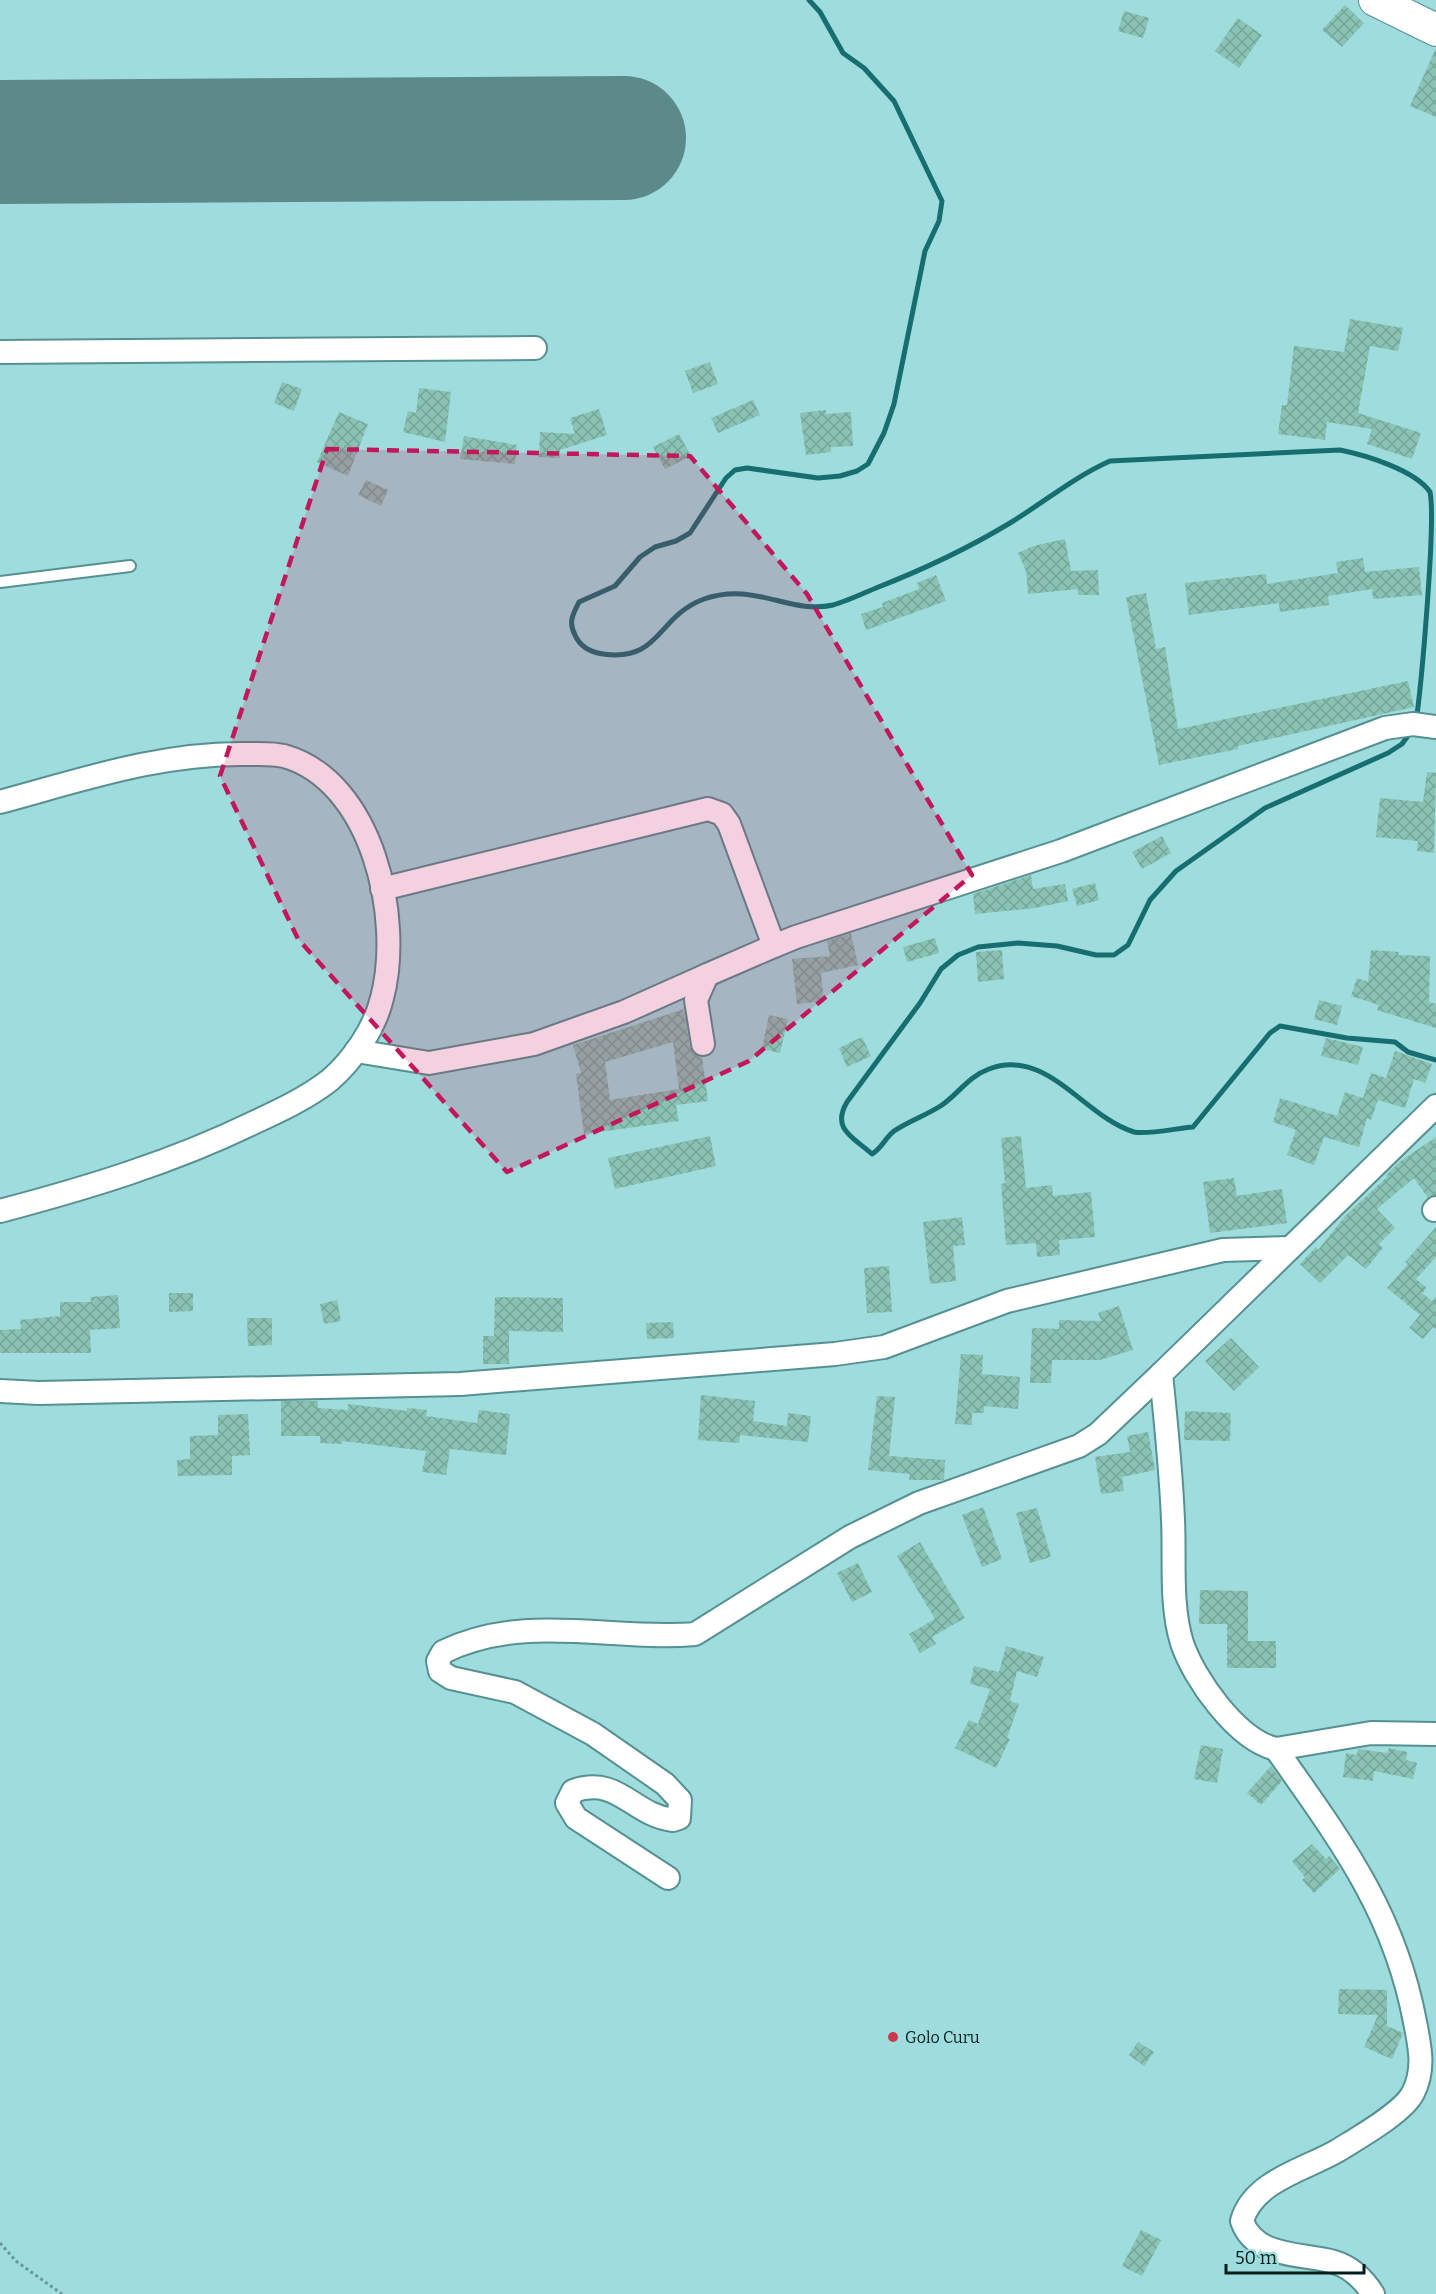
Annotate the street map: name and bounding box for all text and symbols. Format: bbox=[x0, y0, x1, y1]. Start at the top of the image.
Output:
place label: Golo Curu bbox=[905, 2028, 980, 2047]
marker: Golo Curu bbox=[886, 2030, 900, 2044]
scale bar bbox=[1226, 2237, 1364, 2275]
text: 50 m bbox=[1235, 2247, 1277, 2269]

